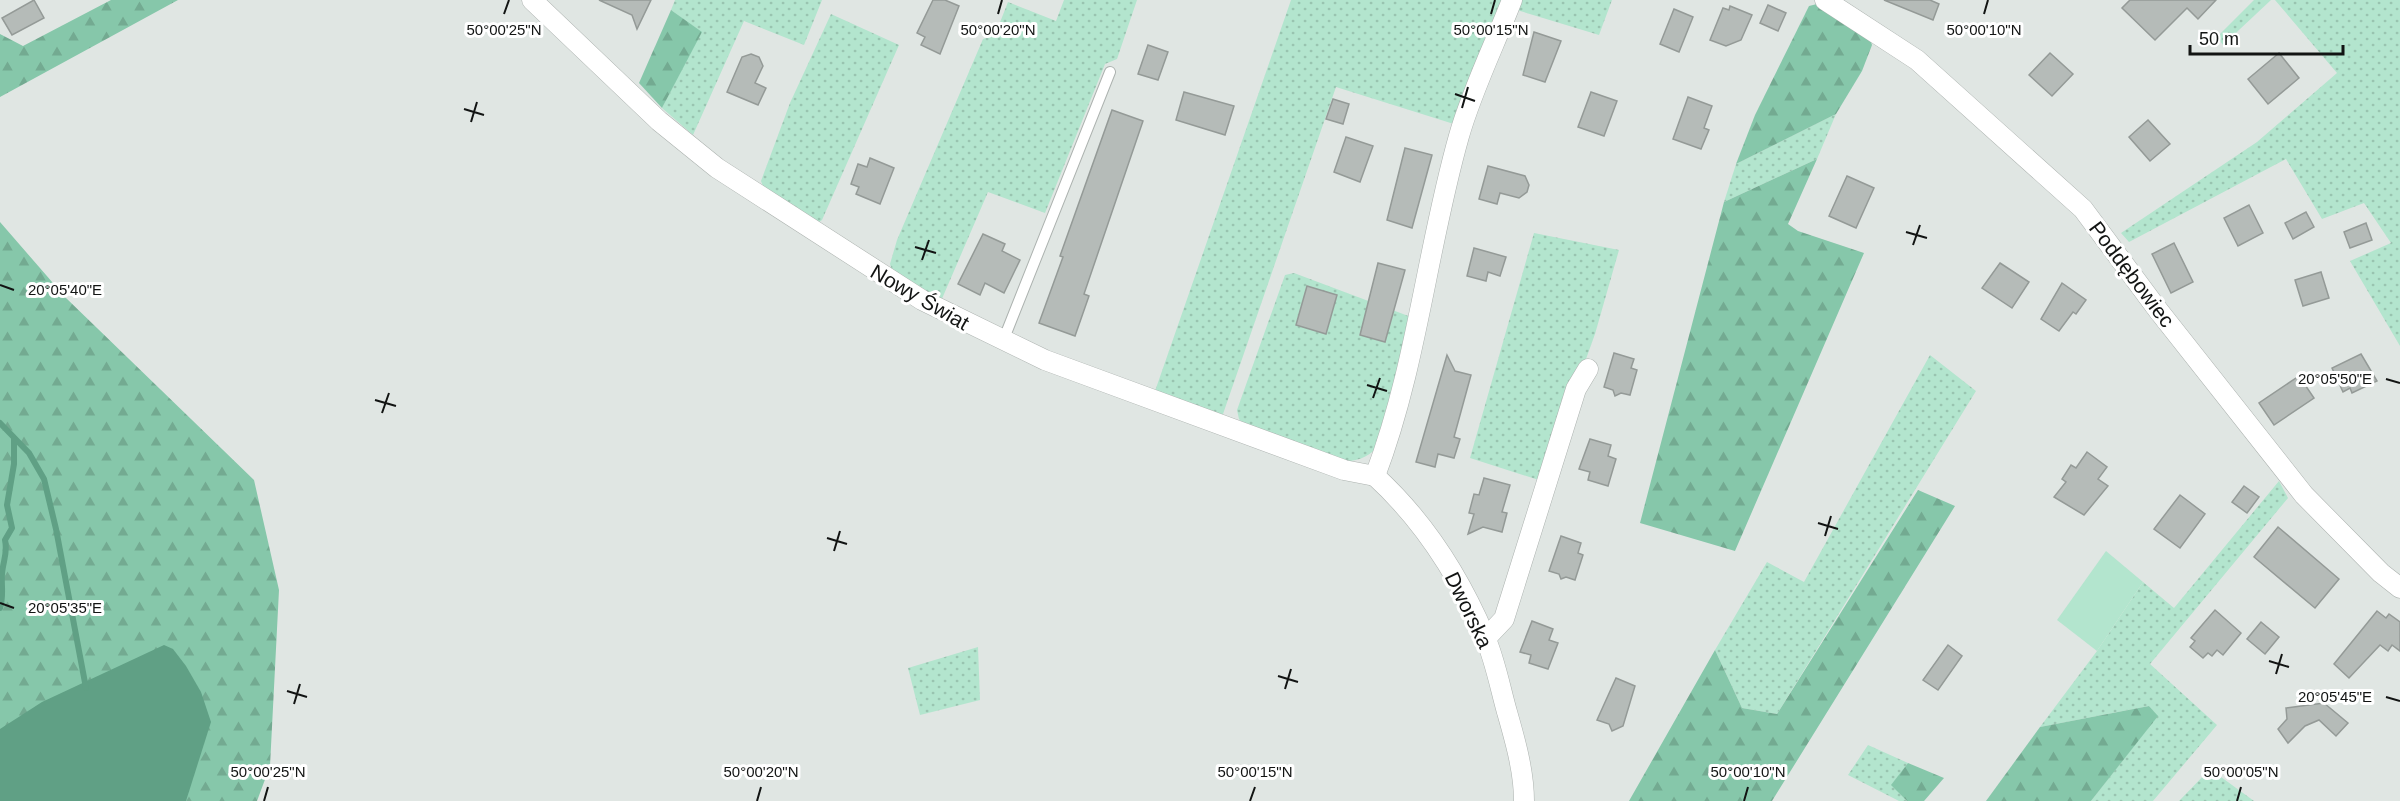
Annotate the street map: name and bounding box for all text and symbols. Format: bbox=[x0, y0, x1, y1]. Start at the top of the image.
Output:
scale bar bbox=[2190, 18, 2343, 56]
text: 50°00'25"N bbox=[466, 21, 542, 38]
text: 50°00'20"N bbox=[960, 21, 1036, 38]
text: 50°00'15"N bbox=[1453, 21, 1529, 38]
text: 50°00'10"N bbox=[1946, 21, 2022, 38]
text: 50 m bbox=[2199, 29, 2239, 49]
street label: Poddębowiec bbox=[2085, 217, 2179, 331]
street label: Nowy Świat bbox=[867, 260, 973, 334]
text: 20°05'40"E bbox=[28, 281, 102, 298]
text: 20°05'50"E bbox=[2298, 370, 2372, 387]
street label: Dworska bbox=[1441, 568, 1497, 652]
text: 20°05'35"E bbox=[28, 599, 102, 616]
text: 20°05'45"E bbox=[2298, 688, 2372, 705]
text: 50°00'25"N bbox=[230, 763, 306, 780]
text: 50°00'20"N bbox=[723, 763, 799, 780]
text: 50°00'15"N bbox=[1217, 763, 1293, 780]
text: 50°00'10"N bbox=[1710, 763, 1786, 780]
text: 50°00'05"N bbox=[2203, 763, 2279, 780]

